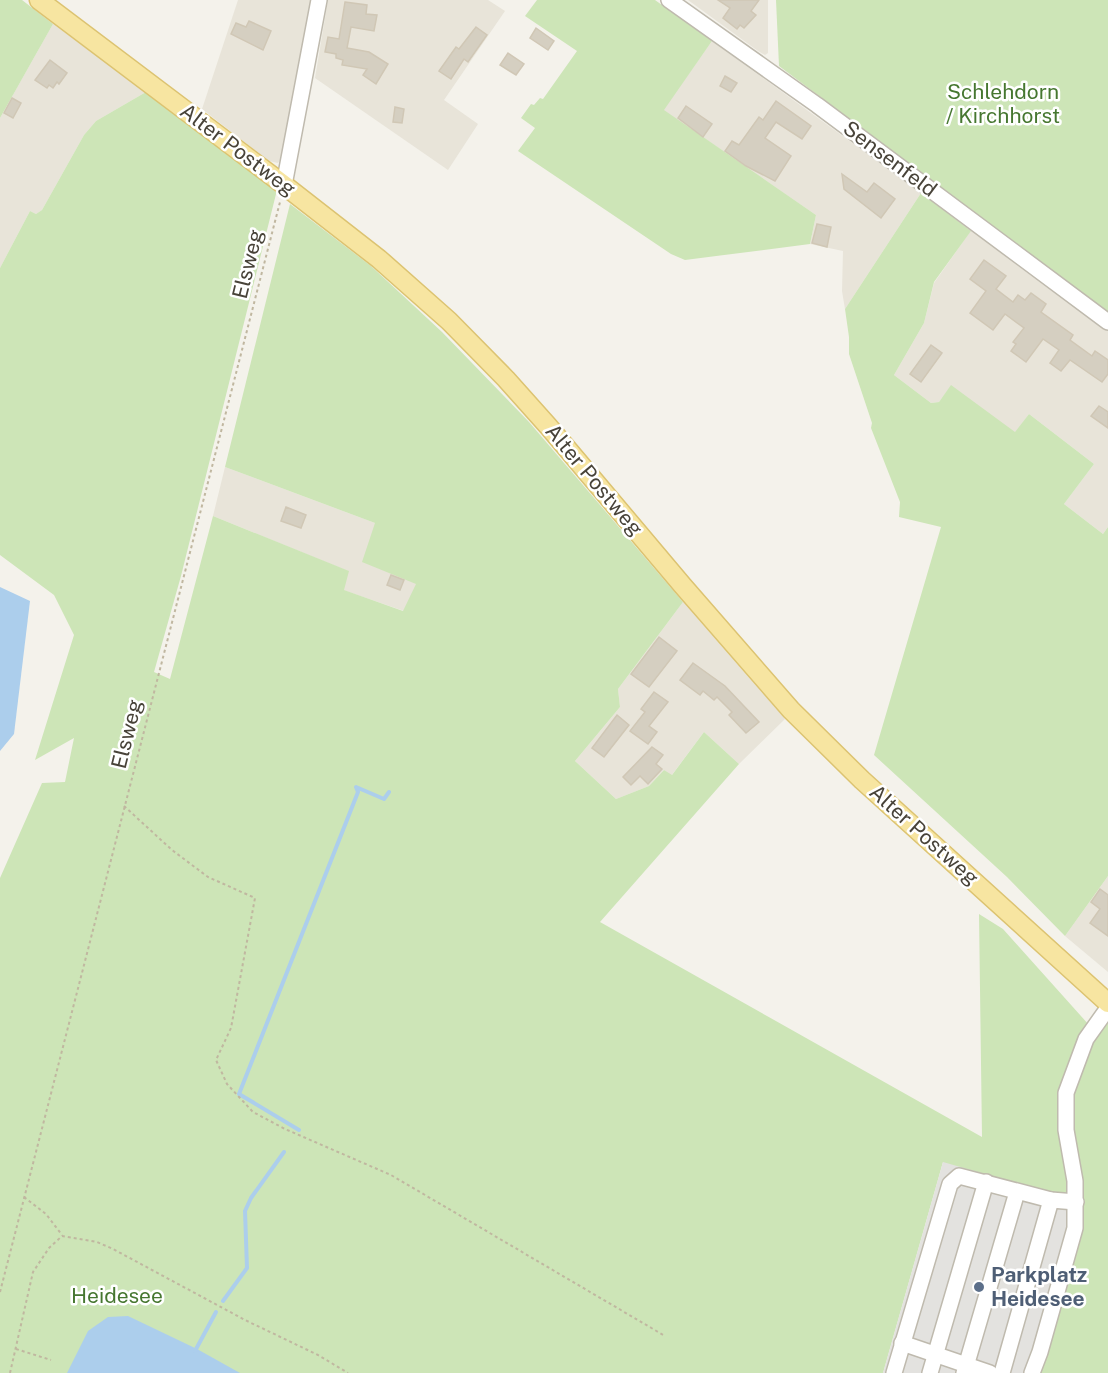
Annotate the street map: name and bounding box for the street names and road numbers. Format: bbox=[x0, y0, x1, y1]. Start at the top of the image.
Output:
street label: Alter Postweg bbox=[176, 98, 301, 201]
street label: Sensenfeld bbox=[839, 115, 942, 202]
street label: Elsweg bbox=[227, 227, 268, 301]
street label: Alter Postweg bbox=[540, 419, 648, 541]
street label: Elsweg bbox=[106, 697, 147, 771]
street label: Alter Postweg bbox=[865, 779, 984, 890]

